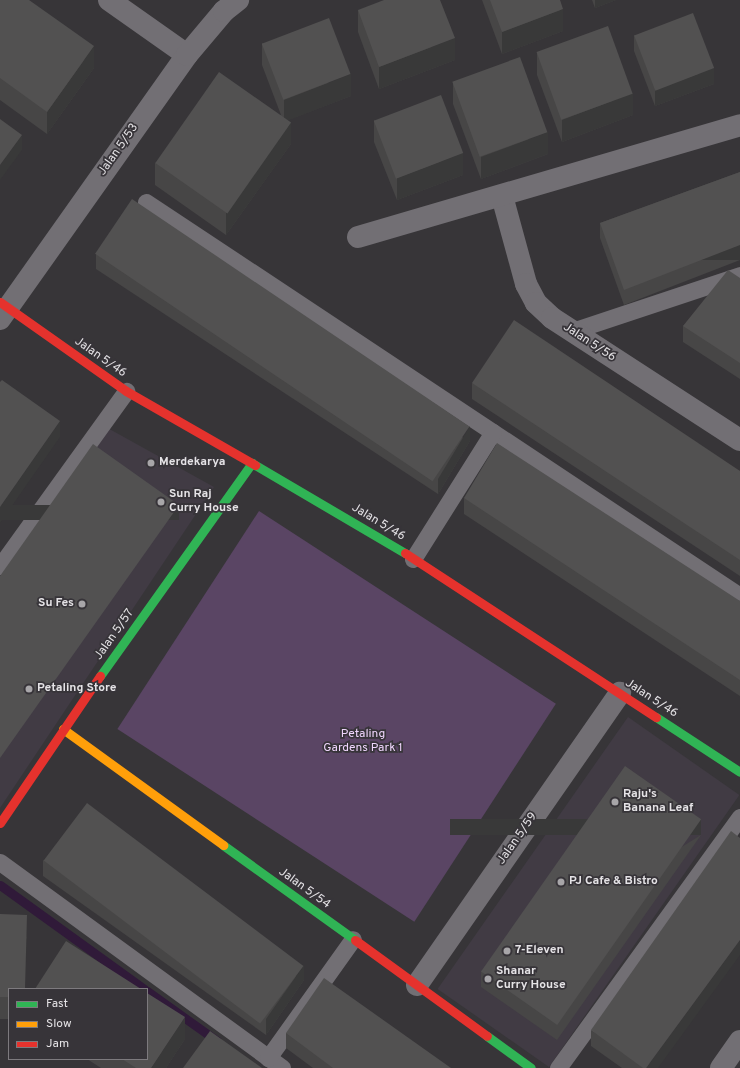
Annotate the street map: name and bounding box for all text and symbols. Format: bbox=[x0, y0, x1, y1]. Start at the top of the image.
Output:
street label: Jalan 5/53 bbox=[96, 121, 142, 179]
street label: Jalan 5/56 bbox=[560, 321, 618, 365]
street label: Jalan 5/46 bbox=[71, 335, 129, 381]
place label: Merdekarya bbox=[159, 456, 225, 470]
marker: Merdekarya bbox=[146, 458, 156, 468]
place label: Sun Raj Curry House bbox=[169, 488, 239, 516]
marker: Sun Raj Curry House bbox=[156, 497, 166, 507]
street label: Jalan 5/46 bbox=[349, 501, 407, 545]
place label: Su Fes bbox=[38, 597, 74, 611]
marker: Su Fes bbox=[77, 599, 87, 609]
street label: Jalan 5/57 bbox=[92, 607, 138, 663]
street label: Jalan 5/46 bbox=[622, 677, 680, 721]
place label: Petaling Store bbox=[37, 682, 116, 696]
marker: Petaling Store bbox=[24, 684, 34, 694]
park label: Petaling Gardens Park 1 bbox=[323, 728, 403, 756]
place label: Raju's Banana Leaf bbox=[623, 788, 693, 816]
marker: Raju's Banana Leaf bbox=[610, 797, 620, 807]
street label: Jalan 5/59 bbox=[495, 810, 541, 868]
street label: Jalan 5/54 bbox=[275, 865, 333, 913]
place label: PJ Cafe & Bistro bbox=[569, 875, 658, 889]
marker: PJ Cafe & Bistro bbox=[556, 877, 566, 887]
place label: 7-Eleven bbox=[515, 944, 564, 958]
marker: 7-Eleven bbox=[502, 946, 512, 956]
place label: Shanar Curry House bbox=[496, 965, 566, 993]
marker: Shanar Curry House bbox=[483, 974, 493, 984]
legend bbox=[8, 988, 148, 1060]
text: Fast bbox=[46, 996, 68, 1012]
text: Slow bbox=[46, 1016, 72, 1032]
text: Jam bbox=[46, 1036, 69, 1052]

